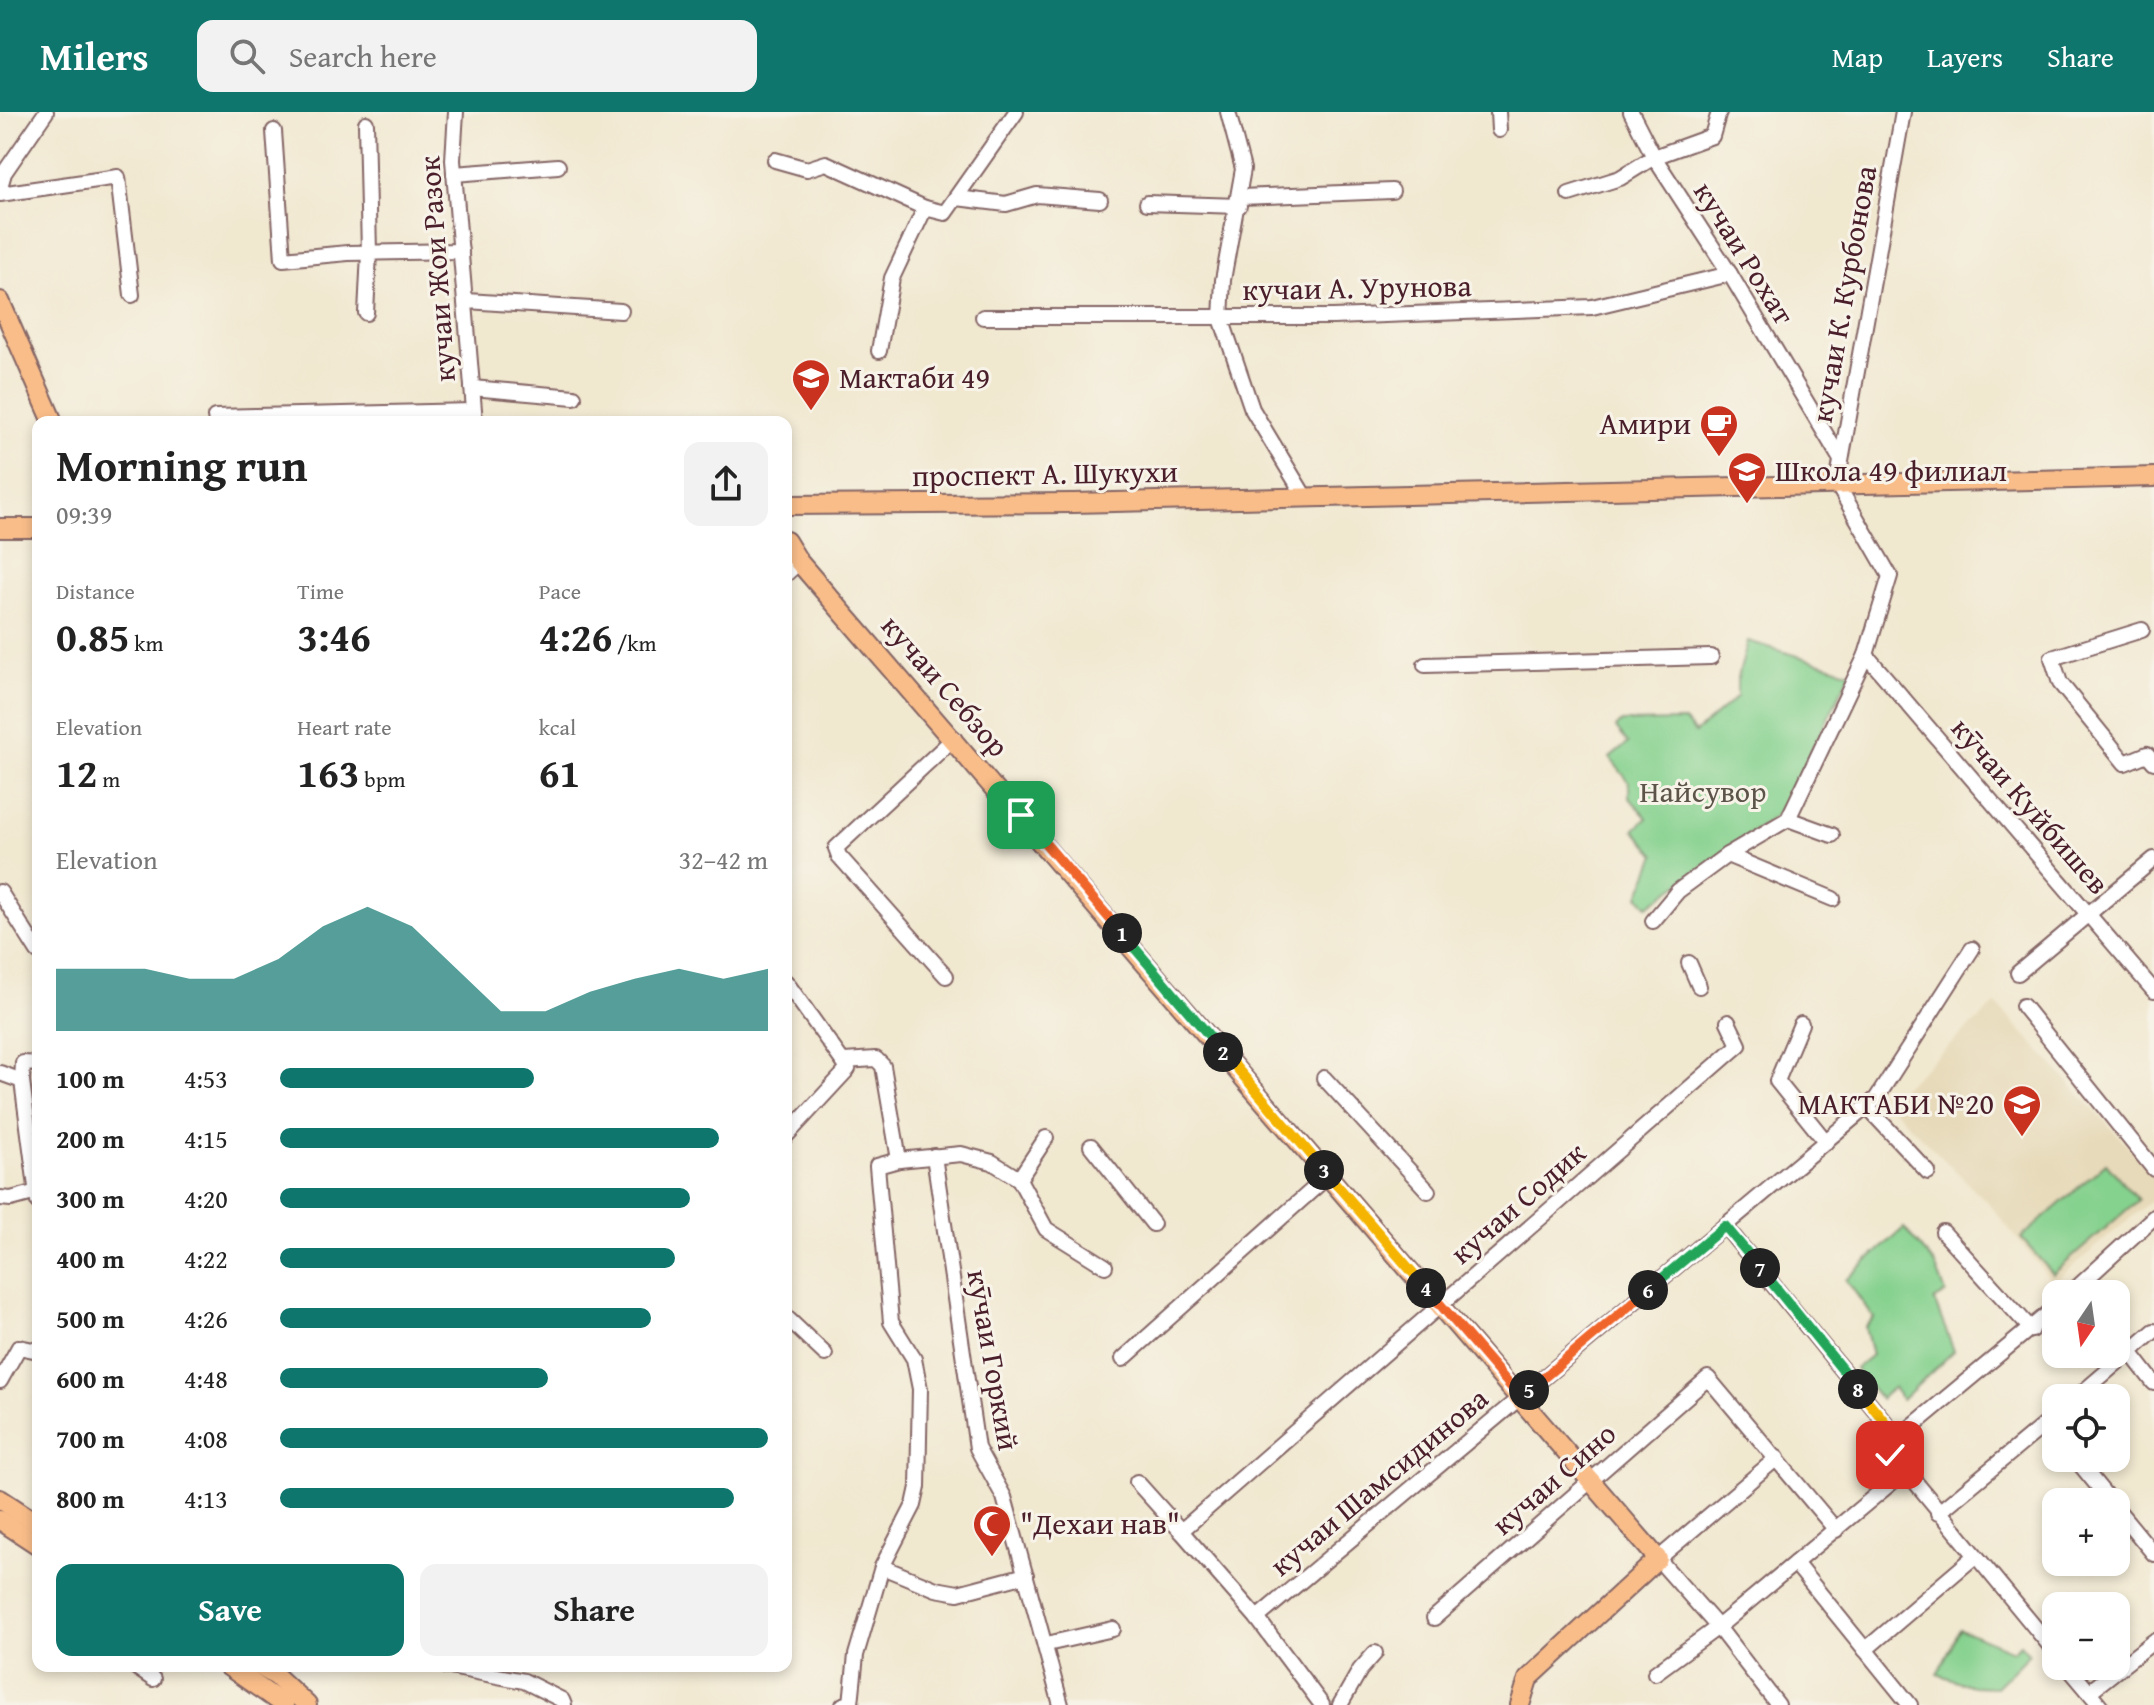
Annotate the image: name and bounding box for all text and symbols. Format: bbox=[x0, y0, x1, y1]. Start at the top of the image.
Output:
search box bbox=[197, 20, 757, 92]
text: Milers bbox=[40, 28, 149, 84]
icon: search bbox=[225, 34, 269, 78]
text: Search here bbox=[289, 34, 437, 78]
text: Map bbox=[1832, 36, 1883, 77]
text: Layers bbox=[1927, 36, 2003, 77]
text: Share bbox=[2047, 36, 2114, 77]
street label: кучаи Жои Разок bbox=[406, 154, 466, 384]
street label: кучаи К. Курбонова bbox=[1799, 161, 1887, 426]
street label: кучаи Рохат bbox=[1683, 172, 1807, 333]
street label: кучаи А. Урунова bbox=[1242, 263, 1473, 311]
place label: Мактаби 49 bbox=[839, 355, 990, 399]
school or university icon: Мактаби 49 bbox=[790, 357, 832, 412]
place label: Амири bbox=[1600, 401, 1691, 445]
cafe icon: Амири bbox=[1698, 403, 1740, 458]
text: Morning run bbox=[56, 433, 307, 497]
button: share bbox=[684, 442, 768, 526]
place label: Школа 49 филиал bbox=[1775, 448, 2007, 492]
street label: проспект А. Шукухи bbox=[912, 449, 1179, 497]
school or university icon: Школа 49 филиал bbox=[1726, 450, 1768, 505]
text: 09:39 bbox=[56, 495, 112, 534]
text: Distance bbox=[56, 575, 135, 607]
text: Time bbox=[297, 575, 344, 607]
text: Pace bbox=[539, 575, 581, 607]
street label: кучаи Себзор bbox=[871, 604, 1020, 766]
text: 0.85 bbox=[56, 607, 129, 666]
text: 3:46 bbox=[297, 607, 371, 666]
text: 4:26 bbox=[539, 607, 612, 666]
text: km bbox=[129, 627, 163, 659]
text: /km bbox=[612, 627, 657, 659]
street label: кӯчаи Куйбишев bbox=[1941, 707, 2120, 904]
text: Elevation bbox=[56, 711, 142, 743]
text: Heart rate bbox=[297, 711, 392, 743]
text: kcal bbox=[539, 711, 576, 743]
text: 12 bbox=[56, 743, 97, 802]
text: 163 bbox=[297, 743, 360, 802]
text: 61 bbox=[539, 743, 580, 802]
text: m bbox=[97, 763, 120, 795]
text: bpm bbox=[360, 763, 406, 795]
park label: Найсувор bbox=[1640, 769, 1766, 813]
pin bbox=[987, 781, 1055, 849]
icon: arrive bbox=[999, 793, 1043, 837]
text: Elevation bbox=[56, 840, 158, 879]
text: 32–42 m bbox=[679, 840, 768, 879]
pin: 1 bbox=[1102, 913, 1142, 953]
text: 1 bbox=[1116, 917, 1128, 949]
pin: 2 bbox=[1203, 1032, 1243, 1072]
text: 2 bbox=[1217, 1036, 1229, 1068]
text: 100 m bbox=[56, 1059, 124, 1098]
text: 4:53 bbox=[184, 1059, 228, 1098]
place label: МАКТАБИ №20 bbox=[1798, 1081, 1994, 1125]
school or university icon: МАКТАБИ №20 bbox=[2001, 1083, 2043, 1138]
text: 200 m bbox=[56, 1119, 124, 1158]
text: 4:15 bbox=[184, 1119, 228, 1158]
street label: кучаи Содик bbox=[1440, 1131, 1595, 1274]
pin: 3 bbox=[1304, 1150, 1344, 1190]
text: 3 bbox=[1318, 1154, 1330, 1186]
text: 300 m bbox=[56, 1179, 124, 1218]
text: 4:20 bbox=[184, 1179, 228, 1218]
text: 400 m bbox=[56, 1239, 124, 1278]
text: 4:22 bbox=[184, 1239, 228, 1278]
pin: 7 bbox=[1740, 1248, 1780, 1288]
text: 7 bbox=[1754, 1252, 1766, 1284]
street label: кӯчаи Горкий bbox=[956, 1266, 1032, 1454]
pin: 4 bbox=[1406, 1268, 1446, 1308]
pin: 6 bbox=[1628, 1270, 1668, 1310]
text: 4 bbox=[1420, 1272, 1432, 1304]
text: 6 bbox=[1642, 1274, 1654, 1306]
north arrow bbox=[2042, 1280, 2130, 1368]
map controls bbox=[2042, 1280, 2130, 1680]
text: 500 m bbox=[56, 1299, 124, 1338]
text: 4:26 bbox=[184, 1299, 228, 1338]
text: 600 m bbox=[56, 1359, 124, 1398]
text: 4:48 bbox=[184, 1359, 228, 1398]
pin: 8 bbox=[1838, 1369, 1878, 1409]
pin: 5 bbox=[1509, 1370, 1549, 1410]
text: 8 bbox=[1852, 1373, 1864, 1405]
text: 5 bbox=[1523, 1374, 1535, 1406]
street label: кучаи Шамсидинова bbox=[1259, 1376, 1498, 1586]
button: locate bbox=[2042, 1384, 2130, 1472]
street label: кучаи Сино bbox=[1481, 1412, 1625, 1545]
text: 700 m bbox=[56, 1419, 124, 1458]
text: 4:08 bbox=[184, 1419, 228, 1458]
pin bbox=[1856, 1421, 1924, 1489]
icon: check bbox=[1868, 1433, 1912, 1477]
text: 800 m bbox=[56, 1479, 124, 1518]
text: 4:13 bbox=[184, 1479, 228, 1518]
button: + bbox=[2042, 1488, 2130, 1576]
place label: "Дехаи нав" bbox=[1020, 1501, 1180, 1545]
mosque icon: "Дехаи нав" bbox=[971, 1503, 1013, 1558]
button: Save bbox=[56, 1564, 404, 1656]
button: Share bbox=[420, 1564, 768, 1656]
button: − bbox=[2042, 1592, 2130, 1680]

